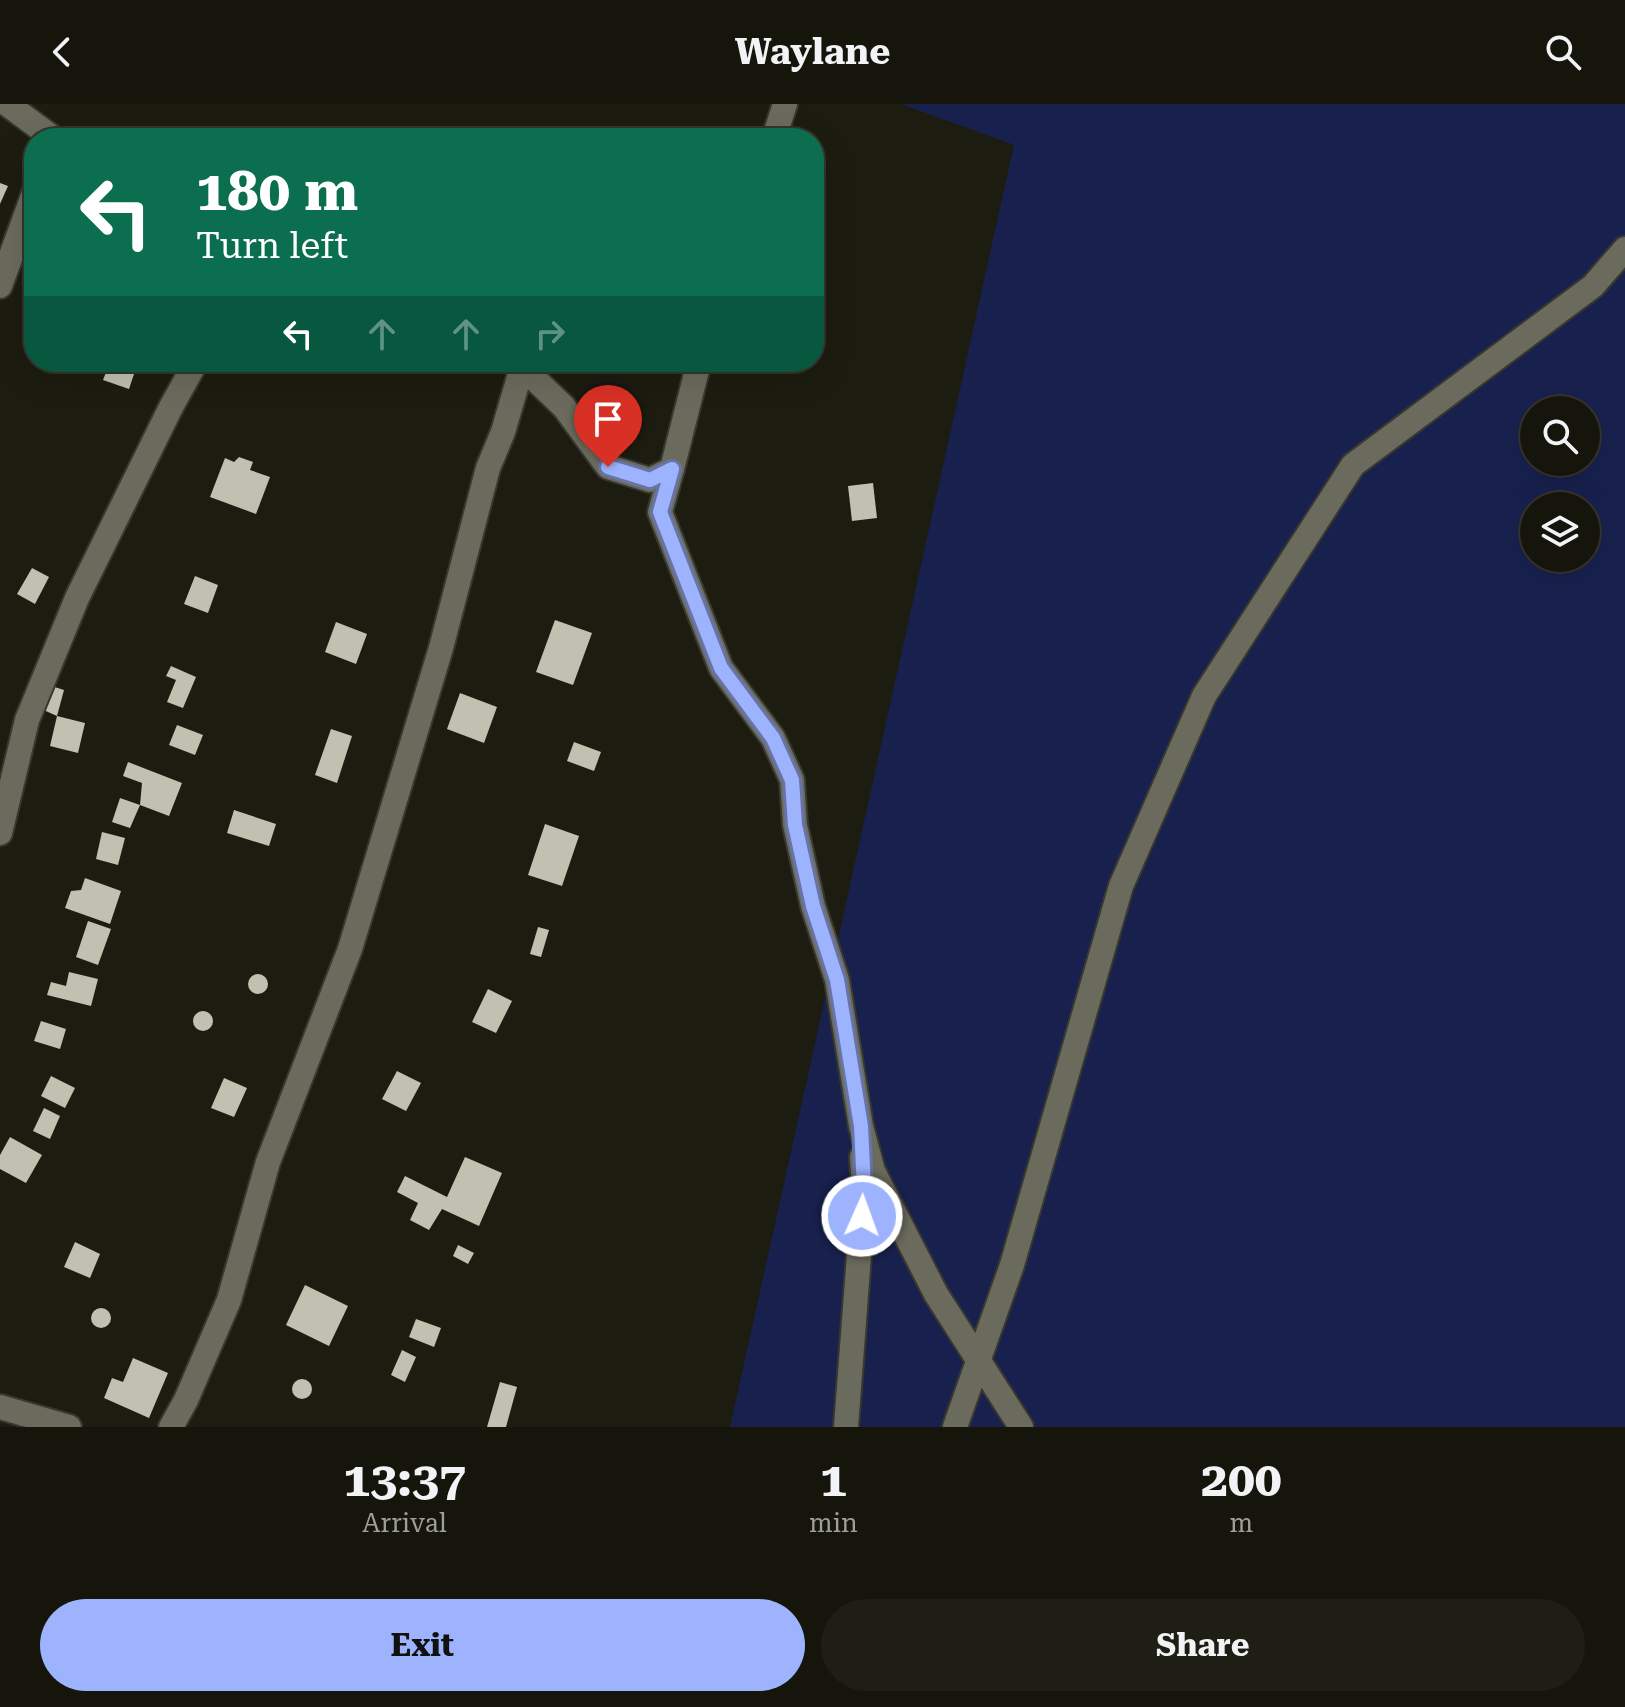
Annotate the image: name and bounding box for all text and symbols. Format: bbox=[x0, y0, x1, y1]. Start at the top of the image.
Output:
icon: back bbox=[40, 30, 84, 74]
icon: search bbox=[1541, 30, 1585, 74]
text: Waylane bbox=[735, 31, 890, 73]
text: 180 m bbox=[196, 158, 358, 224]
icon: left bbox=[64, 160, 168, 264]
text: Turn left bbox=[196, 225, 348, 267]
icon: left bbox=[276, 312, 320, 356]
icon: ahead bbox=[360, 312, 404, 356]
icon: ahead bbox=[444, 312, 488, 356]
icon: right bbox=[528, 312, 572, 356]
pin bbox=[574, 385, 642, 467]
map controls bbox=[1520, 396, 1600, 572]
button: search bbox=[1520, 396, 1600, 476]
icon: arrive bbox=[586, 397, 630, 441]
button: layers bbox=[1520, 492, 1600, 572]
position arrow bbox=[820, 1174, 904, 1258]
text: 13:37 bbox=[343, 1452, 466, 1508]
text: 1 bbox=[820, 1452, 847, 1508]
text: 200 bbox=[1201, 1452, 1282, 1508]
text: Arrival bbox=[362, 1508, 447, 1538]
text: min bbox=[809, 1508, 858, 1538]
text: m bbox=[1230, 1508, 1253, 1538]
button: Exit bbox=[40, 1599, 805, 1691]
button: Share bbox=[821, 1599, 1585, 1691]

